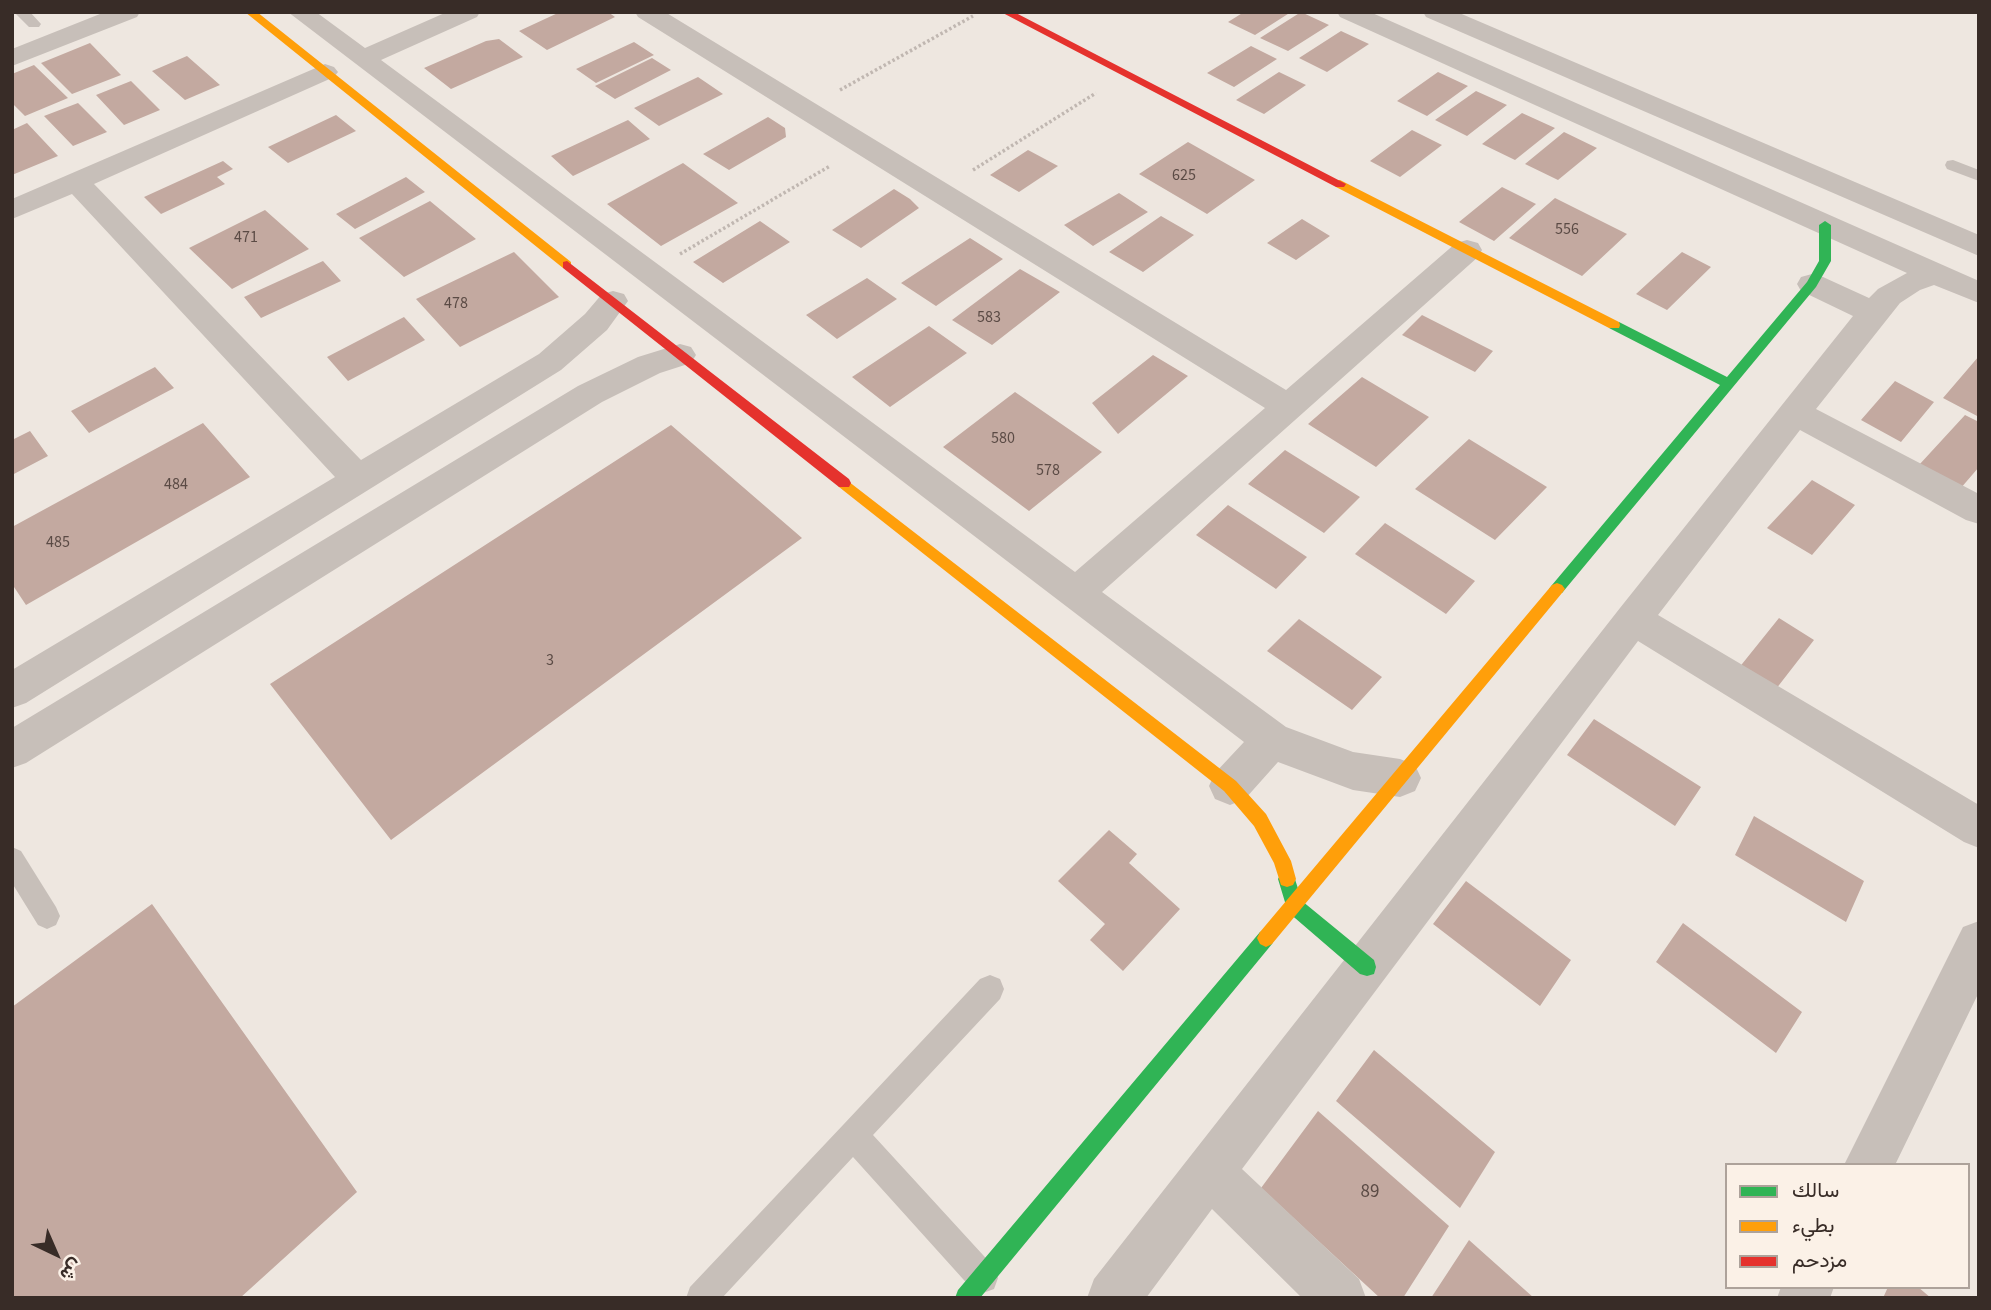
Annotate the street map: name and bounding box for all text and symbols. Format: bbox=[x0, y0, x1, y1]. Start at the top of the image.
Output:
house number: 625 bbox=[1172, 166, 1196, 186]
house number: 556 bbox=[1555, 220, 1579, 240]
house number: 471 bbox=[234, 228, 258, 248]
house number: 478 bbox=[444, 294, 468, 314]
house number: 583 bbox=[977, 308, 1001, 328]
house number: 580 bbox=[991, 429, 1015, 449]
house number: 578 bbox=[1036, 461, 1060, 481]
house number: 484 bbox=[164, 475, 188, 495]
house number: 485 bbox=[46, 533, 70, 553]
house number: 3 bbox=[546, 651, 554, 671]
legend bbox=[1725, 1163, 1970, 1289]
text: سالك bbox=[1792, 1175, 1839, 1205]
house number: 89 bbox=[1361, 1182, 1379, 1204]
text: بطيء bbox=[1792, 1210, 1835, 1240]
north arrow bbox=[21, 1219, 91, 1289]
text: مزدحم bbox=[1792, 1245, 1847, 1275]
text: ش bbox=[53, 1252, 89, 1287]

